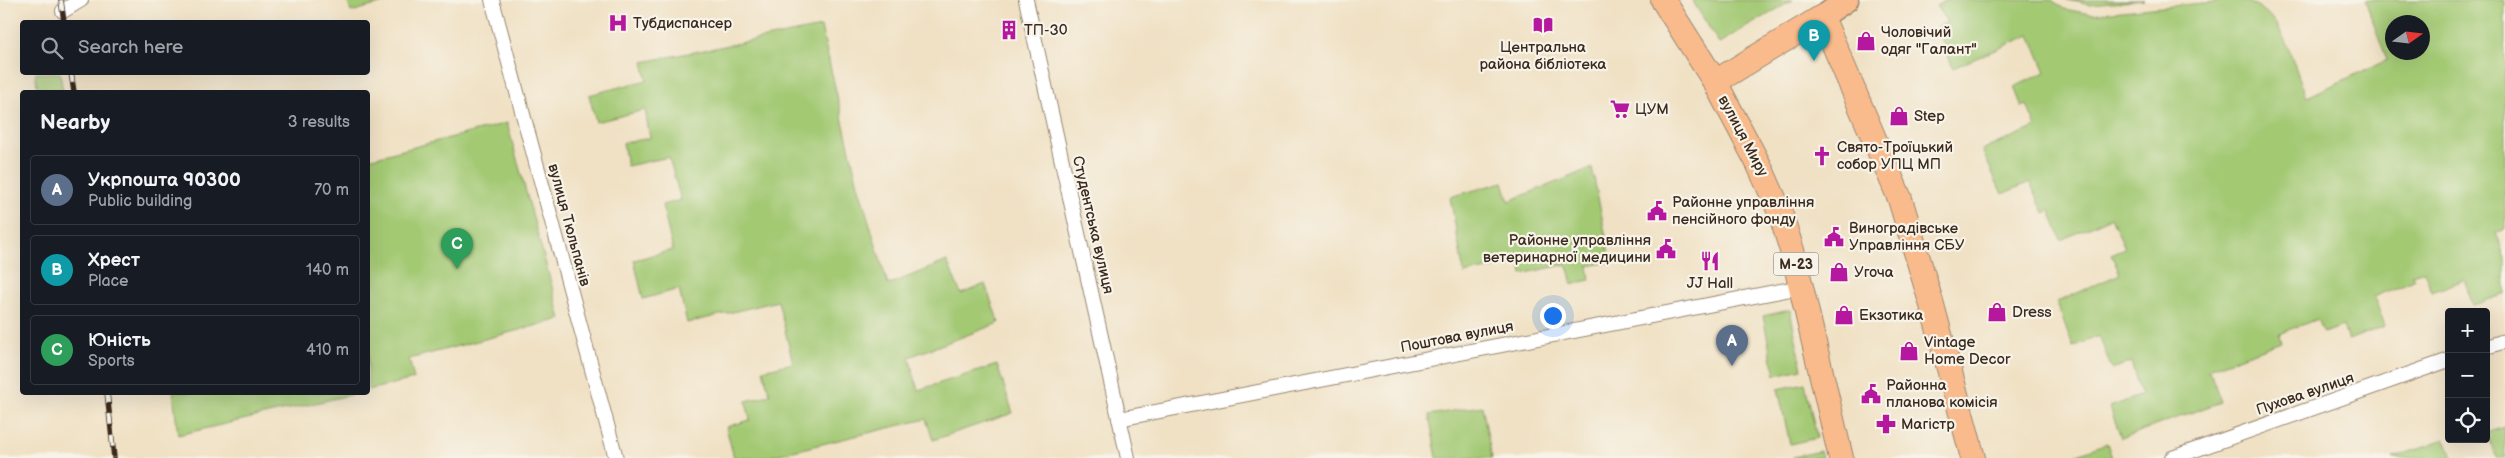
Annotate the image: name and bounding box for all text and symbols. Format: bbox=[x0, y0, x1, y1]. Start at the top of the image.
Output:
hospital icon: Тубдиспансер bbox=[607, 12, 629, 34]
place label: Тубдиспансер bbox=[633, 14, 732, 33]
library icon: Центральна района бібліотека bbox=[1532, 14, 1554, 36]
north arrow bbox=[2385, 15, 2430, 60]
building icon: ТП-30 bbox=[998, 19, 1020, 41]
search box bbox=[20, 20, 370, 75]
pin: B bbox=[1798, 20, 1830, 61]
place label: ТП-30 bbox=[1024, 21, 1068, 40]
place label: Чоловічий одяг "Галант" bbox=[1881, 23, 1977, 59]
shop icon: Чоловічий одяг "Галант" bbox=[1855, 30, 1877, 52]
icon: search bbox=[38, 34, 66, 62]
text: Search here bbox=[78, 36, 183, 59]
place label: Центральна района бібліотека bbox=[1480, 38, 1607, 74]
street label: вулиця Миру bbox=[1714, 92, 1772, 180]
supermarket icon: ЦУМ bbox=[1609, 98, 1631, 120]
place label: ЦУМ bbox=[1635, 100, 1669, 119]
shop icon: Step bbox=[1888, 105, 1910, 127]
place label: Step bbox=[1914, 107, 1945, 126]
text: Nearby bbox=[40, 110, 110, 135]
text: 3 results bbox=[288, 113, 350, 132]
place label: Свято-Троїцький собор УПЦ МП bbox=[1837, 138, 1953, 174]
church icon: Свято-Троїцький собор УПЦ МП bbox=[1811, 145, 1833, 167]
street label: Студентська вулиця bbox=[1068, 154, 1118, 296]
street label: вулиця Тюльпанів bbox=[544, 162, 595, 289]
text: Укрпошта 90300 bbox=[88, 169, 241, 192]
text: A bbox=[52, 181, 62, 200]
text: 70 m bbox=[314, 181, 349, 200]
text: Public building bbox=[88, 192, 192, 211]
place label: Районне управління пенсійного фонду bbox=[1672, 193, 1814, 229]
public building icon: Районне управління пенсійного фонду bbox=[1646, 200, 1668, 222]
place label: Виноградівське Управління СБУ bbox=[1849, 219, 1965, 255]
public building icon: Виноградівське Управління СБУ bbox=[1823, 226, 1845, 248]
pin: C bbox=[441, 228, 473, 269]
place label: Районне управління ветеринарної медицини bbox=[1483, 231, 1651, 267]
public building icon: Районне управління ветеринарної медицини bbox=[1655, 238, 1677, 260]
text: Хрест bbox=[88, 249, 140, 272]
restaurant icon: JJ Hall bbox=[1699, 250, 1721, 272]
road number: М-23 bbox=[1774, 252, 1818, 276]
text: B bbox=[51, 261, 63, 280]
text: 140 m bbox=[306, 261, 349, 280]
shop icon: Угоча bbox=[1828, 261, 1850, 283]
place label: Угоча bbox=[1854, 263, 1894, 282]
text: Place bbox=[88, 272, 129, 291]
place label: JJ Hall bbox=[1687, 274, 1733, 293]
shop icon: Dress bbox=[1986, 301, 2008, 323]
your location bbox=[1540, 303, 1566, 329]
place label: Dress bbox=[2012, 303, 2052, 322]
shop icon: Екзотика bbox=[1833, 304, 1855, 326]
place label: Екзотика bbox=[1859, 306, 1924, 325]
map controls bbox=[2445, 308, 2490, 443]
button: + bbox=[2445, 308, 2490, 353]
street label: Поштова вулиця bbox=[1399, 317, 1515, 357]
pin: A bbox=[1716, 325, 1748, 366]
text: Юність bbox=[88, 329, 151, 352]
place label: Vintage Home Decor bbox=[1924, 333, 2011, 369]
shop icon: Vintage Home Decor bbox=[1898, 340, 1920, 362]
text: C bbox=[51, 341, 63, 360]
text: 410 m bbox=[306, 341, 349, 360]
text: Sports bbox=[88, 352, 135, 371]
button: − bbox=[2445, 353, 2490, 398]
street label: Пухова вулиця bbox=[2254, 368, 2356, 420]
place label: Районна планова комісія bbox=[1886, 376, 1998, 412]
public building icon: Районна планова комісія bbox=[1860, 383, 1882, 405]
button: locate bbox=[2445, 398, 2490, 443]
pharmacy icon: Магістр bbox=[1875, 413, 1897, 435]
place label: Магістр bbox=[1901, 415, 1955, 434]

